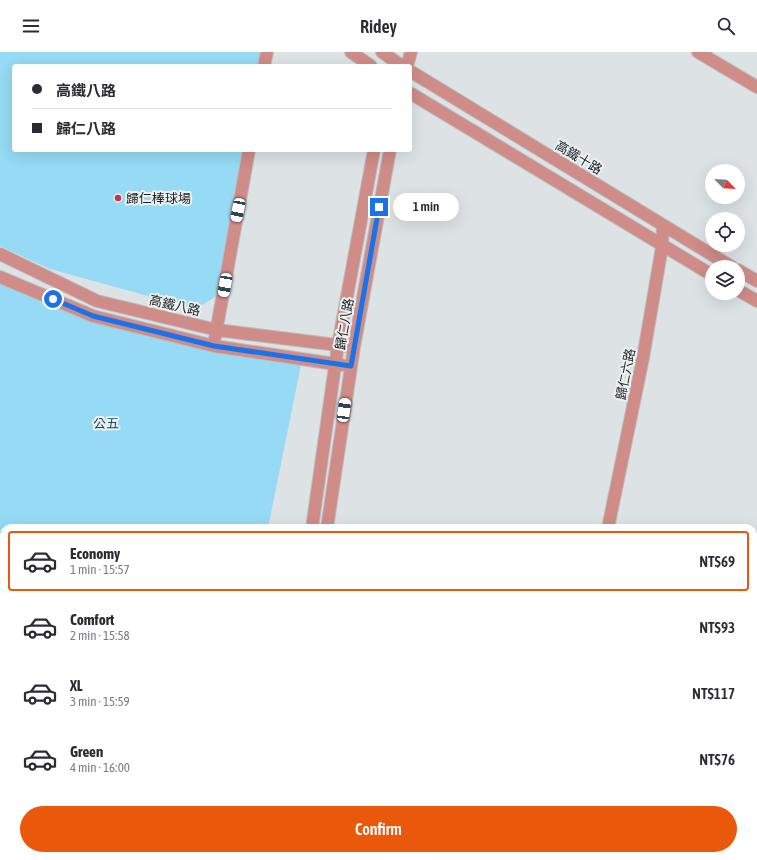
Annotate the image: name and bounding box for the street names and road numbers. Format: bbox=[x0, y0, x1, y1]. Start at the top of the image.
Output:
street label: 高鐵十路 bbox=[553, 138, 605, 177]
street label: 高鐵八路 bbox=[148, 292, 202, 319]
street label: 歸仁八路 bbox=[333, 297, 356, 351]
street label: 歸仁六路 bbox=[613, 347, 638, 401]

